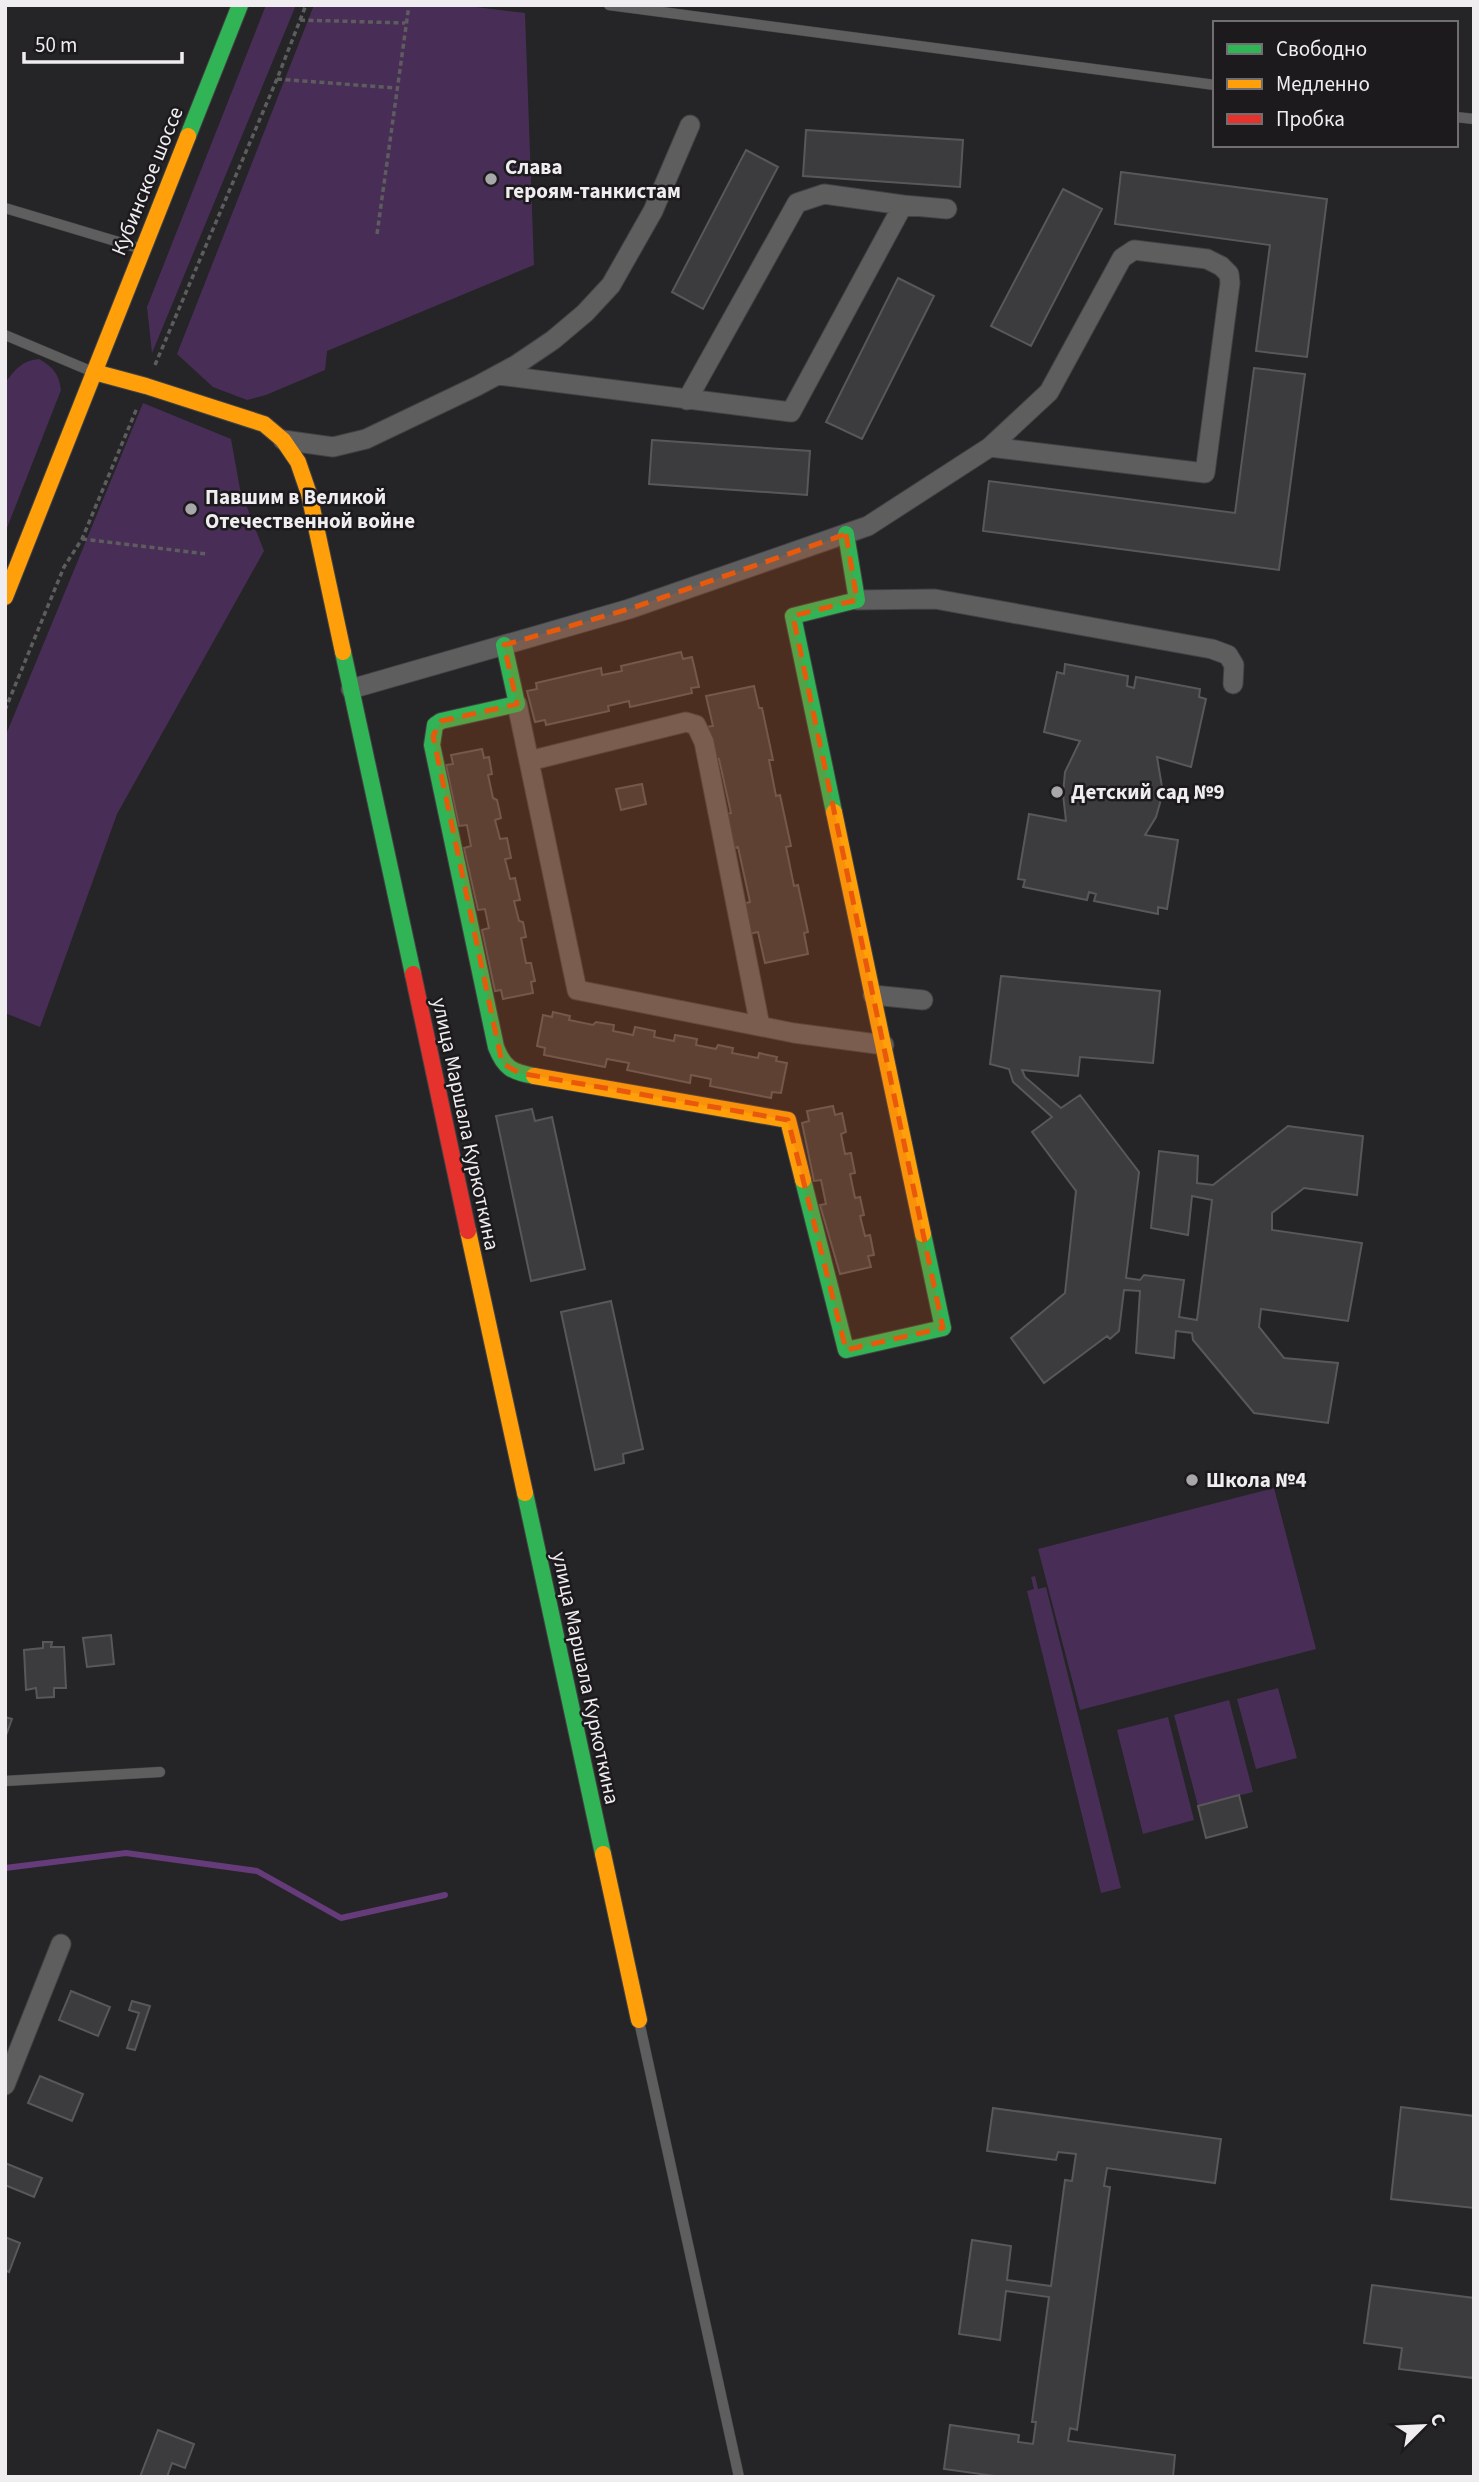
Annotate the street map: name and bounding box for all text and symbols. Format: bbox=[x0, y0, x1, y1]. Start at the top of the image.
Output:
scale bar bbox=[24, 21, 182, 65]
legend bbox=[1213, 21, 1458, 147]
text: 50 m bbox=[35, 30, 77, 60]
text: Свободно bbox=[1276, 34, 1367, 64]
text: Медленно bbox=[1276, 69, 1370, 99]
street label: Кубинское шоссе bbox=[103, 102, 191, 260]
text: Пробка bbox=[1276, 104, 1345, 134]
place label: Слава героям-танкистам bbox=[505, 152, 681, 206]
marker: Слава героям-танкистам bbox=[483, 171, 499, 187]
place label: Павшим в Великой Отечественной войне bbox=[205, 482, 415, 536]
marker: Павшим в Великой Отечественной войне bbox=[183, 501, 199, 517]
place label: Детский сад №9 bbox=[1071, 777, 1225, 807]
marker: Детский сад №9 bbox=[1049, 784, 1065, 800]
street label: улица Маршала Куркоткина bbox=[425, 995, 507, 1253]
place label: Школа №4 bbox=[1206, 1465, 1307, 1495]
marker: Школа №4 bbox=[1184, 1472, 1200, 1488]
street label: улица Маршала Куркоткина bbox=[545, 1549, 627, 1807]
north arrow bbox=[1388, 2391, 1458, 2461]
text: С bbox=[1423, 2409, 1452, 2430]

